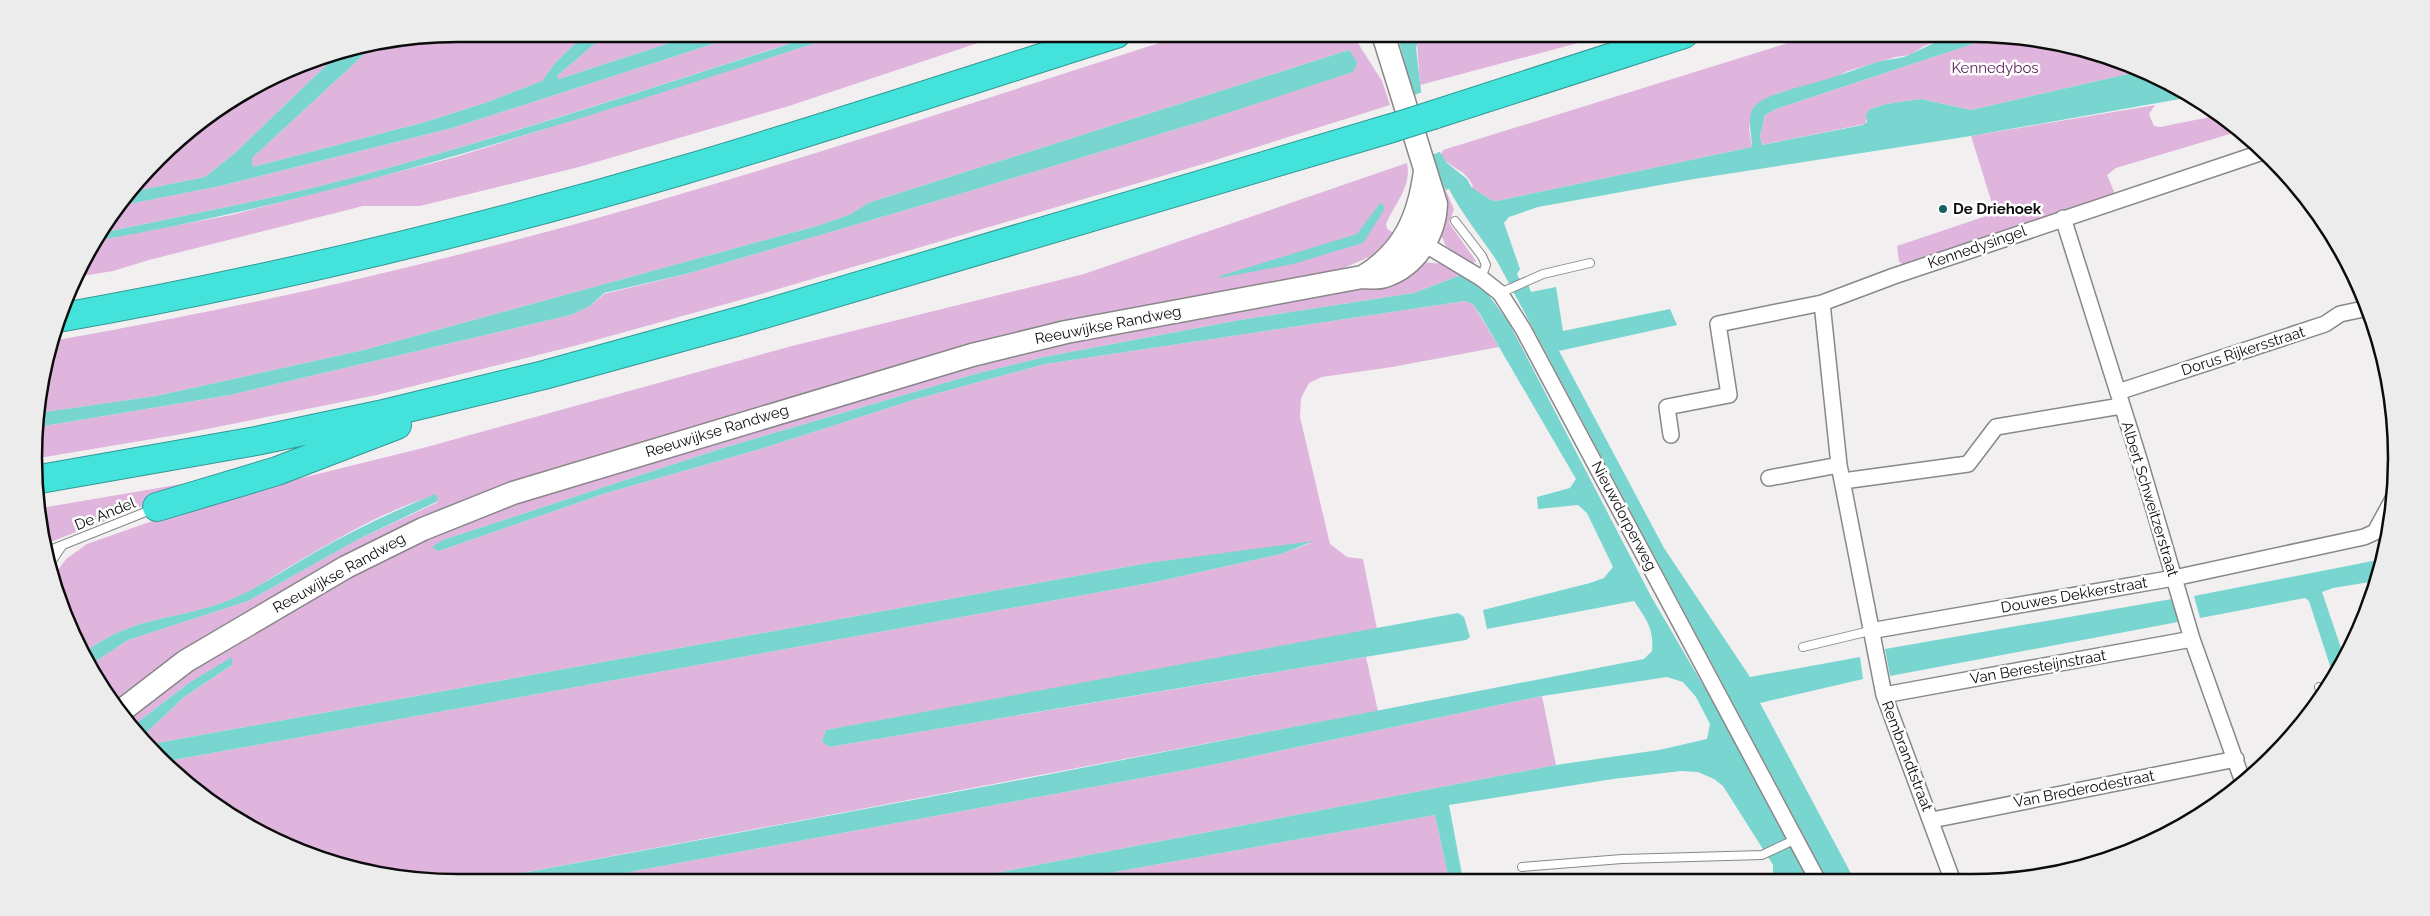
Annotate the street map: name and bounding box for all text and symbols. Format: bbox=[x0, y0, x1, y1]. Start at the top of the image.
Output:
park label: Kennedybos bbox=[1951, 59, 2039, 77]
place label: De Driehoek bbox=[1953, 200, 2042, 218]
marker: De Driehoek bbox=[1937, 203, 1949, 215]
street label: Kennedysingel bbox=[1925, 221, 2029, 272]
street label: Reeuwijkse Randweg bbox=[1033, 302, 1183, 348]
street label: Dorus Rijkersstraat bbox=[2179, 323, 2307, 379]
street label: Reeuwijkse Randweg bbox=[643, 401, 791, 461]
street label: Albert Schweitzerstraat bbox=[2118, 419, 2182, 579]
street label: Nieuwdorperweg bbox=[1588, 458, 1660, 574]
street label: De Andel bbox=[72, 493, 139, 534]
street label: Reeuwijkse Randweg bbox=[270, 529, 408, 617]
street label: Douwes Dekkerstraat bbox=[1999, 573, 2149, 617]
street label: Van Beresteijnstraat bbox=[1969, 646, 2107, 688]
street label: Rembrandtstraat bbox=[1878, 698, 1936, 814]
street label: Van Brederodestraat bbox=[2012, 767, 2156, 811]

